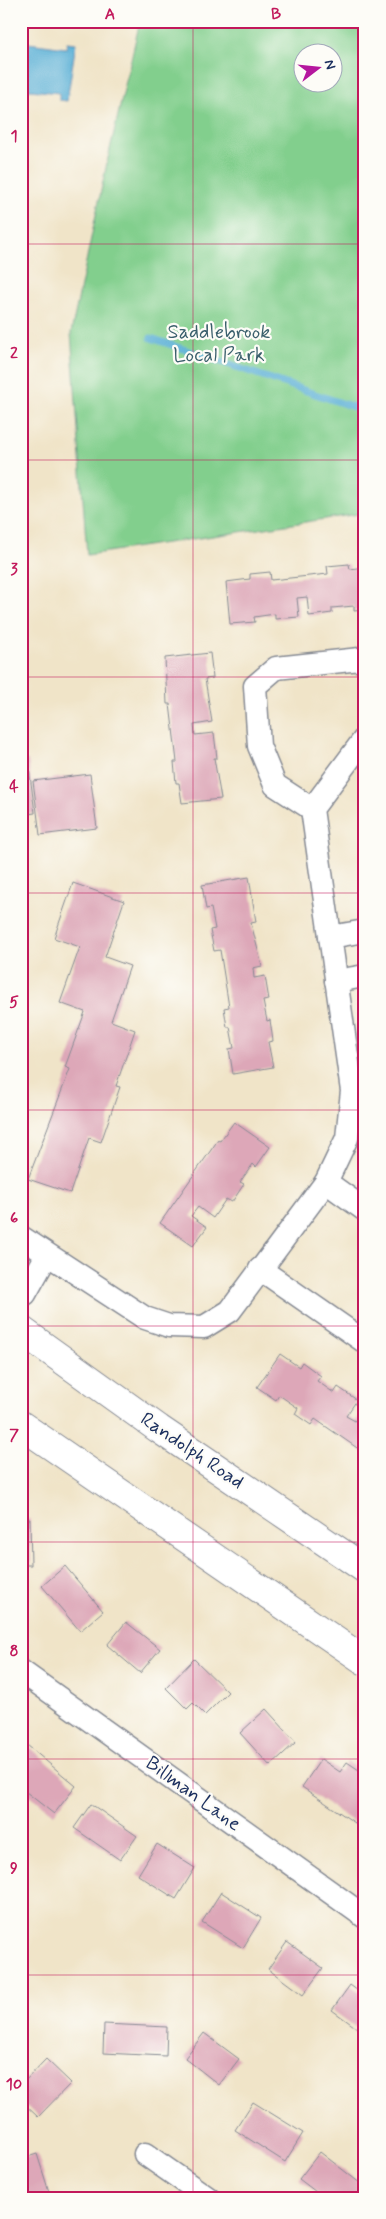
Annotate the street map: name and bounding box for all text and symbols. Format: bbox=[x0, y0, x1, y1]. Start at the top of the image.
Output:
text: A bbox=[105, 4, 115, 25]
text: B bbox=[271, 4, 281, 25]
north arrow bbox=[294, 42, 344, 92]
text: N bbox=[320, 58, 339, 72]
text: 1 bbox=[10, 126, 18, 147]
park label: Saddlebrook Local Park bbox=[168, 319, 270, 369]
text: 2 bbox=[10, 343, 18, 364]
text: 3 bbox=[10, 559, 18, 580]
text: 4 bbox=[9, 776, 19, 797]
text: 5 bbox=[9, 992, 19, 1013]
text: 6 bbox=[10, 1208, 18, 1229]
street label: Randolph Road bbox=[135, 1406, 249, 1496]
text: 7 bbox=[9, 1425, 19, 1446]
text: 8 bbox=[9, 1641, 19, 1662]
street label: Billman Lane bbox=[140, 1750, 246, 1838]
text: 9 bbox=[10, 1858, 18, 1879]
text: 10 bbox=[6, 2074, 22, 2095]

